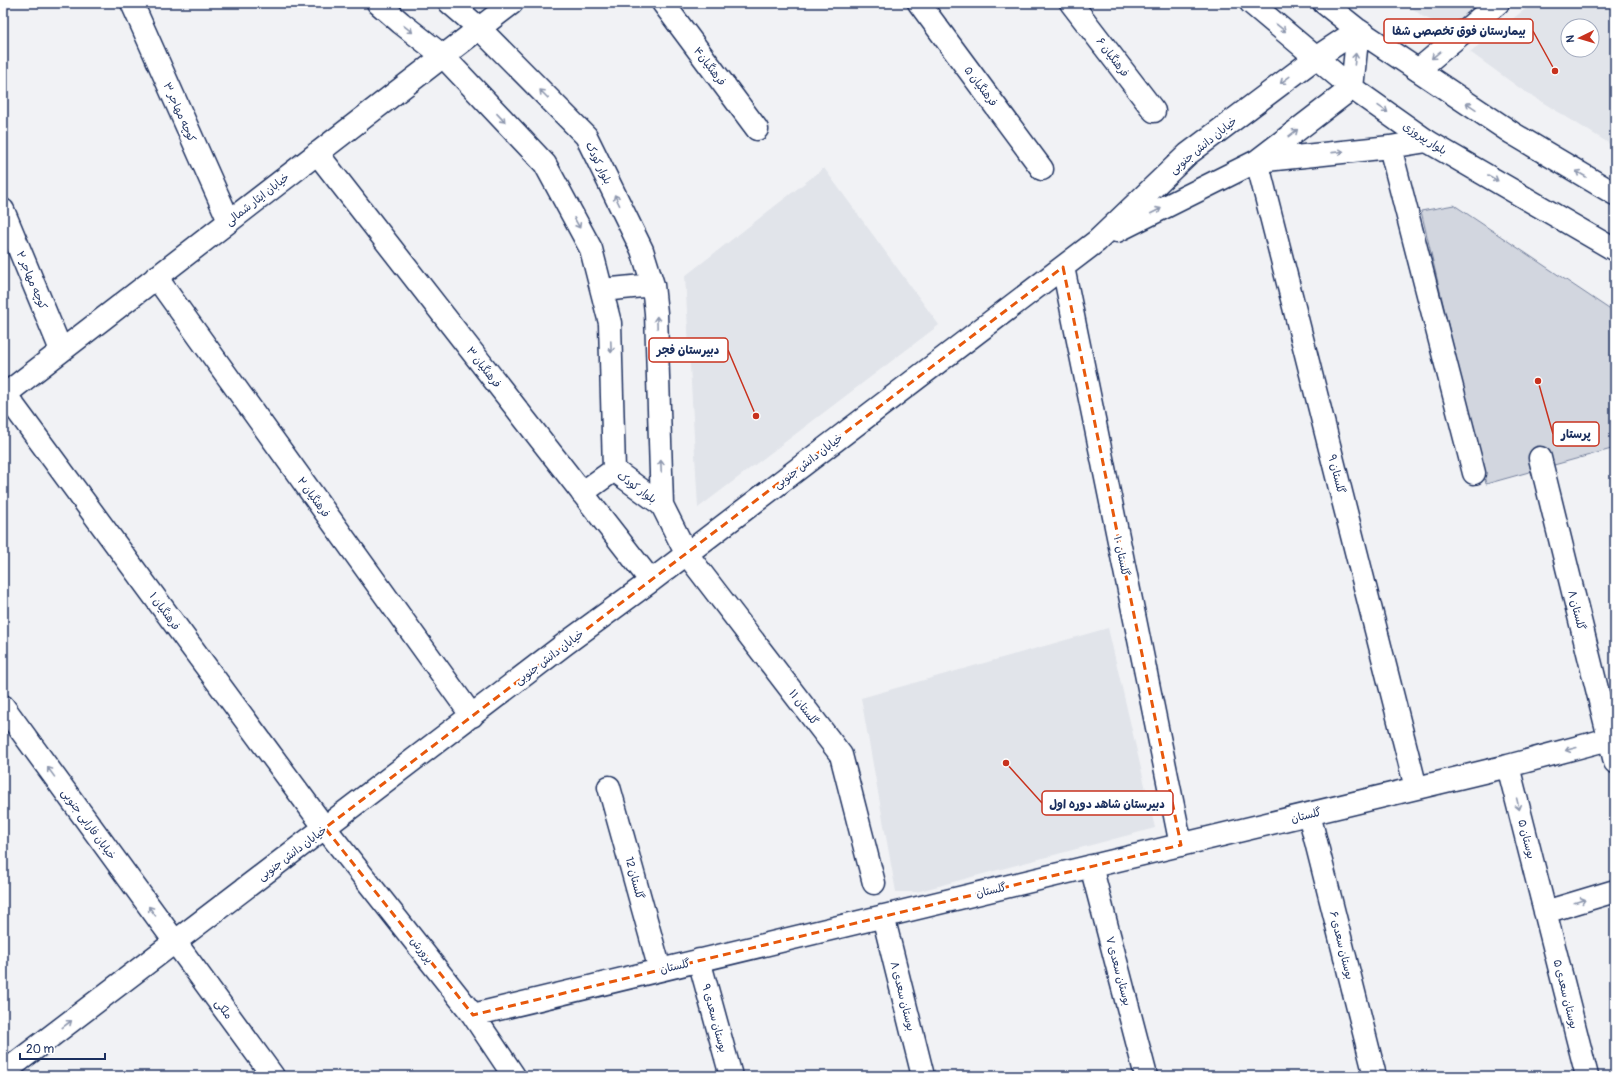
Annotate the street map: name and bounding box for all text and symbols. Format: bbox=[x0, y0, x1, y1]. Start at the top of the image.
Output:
north arrow bbox=[1560, 18, 1600, 58]
callout: بیمارستان فوق تخصصی شفا bbox=[1384, 19, 1533, 43]
one-way arrow bbox=[1276, 23, 1287, 32]
one-way arrow bbox=[402, 24, 413, 33]
text: بیمارستان فوق تخصصی شفا bbox=[1392, 24, 1526, 39]
text: N bbox=[1564, 34, 1577, 43]
street label: فرهنگیان ۶ bbox=[1094, 35, 1132, 80]
street label: فرهنگیان۴ bbox=[691, 44, 728, 88]
one-way arrow bbox=[1430, 50, 1441, 59]
one-way arrow bbox=[1351, 53, 1359, 66]
street label: فرهنگیان ۵ bbox=[961, 64, 1000, 109]
one-way arrow bbox=[1280, 76, 1291, 84]
street label: کوچه مهاجر ۳ bbox=[160, 80, 199, 145]
one-way arrow bbox=[539, 89, 549, 99]
one-way arrow bbox=[1466, 102, 1477, 110]
one-way arrow bbox=[1377, 105, 1388, 113]
one-way arrow bbox=[497, 113, 506, 123]
street label: خیابان دانش جنوبی bbox=[1167, 114, 1240, 177]
street label: بلوار پیروزی bbox=[1400, 119, 1449, 158]
one-way arrow bbox=[1287, 129, 1298, 137]
street label: بلوار کودک bbox=[582, 140, 614, 187]
one-way arrow bbox=[1331, 148, 1344, 156]
street label: خیابان ایثار شمالی bbox=[223, 170, 292, 229]
one-way arrow bbox=[1575, 170, 1587, 178]
one-way arrow bbox=[1486, 175, 1498, 183]
one-way arrow bbox=[613, 194, 620, 206]
one-way arrow bbox=[1150, 207, 1162, 214]
one-way arrow bbox=[574, 216, 581, 228]
street label: کوچه مهاجر ۲ bbox=[12, 249, 50, 312]
one-way arrow bbox=[653, 316, 661, 329]
callout: دبیرستان فجر bbox=[649, 338, 728, 362]
one-way arrow bbox=[607, 340, 614, 353]
text: دبیرستان فجر bbox=[656, 343, 720, 358]
street label: فرهنگیان ۳ bbox=[464, 344, 504, 390]
callout: پرستار bbox=[1553, 422, 1599, 446]
text: پرستار bbox=[1560, 427, 1591, 442]
street label: خیابان دانش جنوبی bbox=[771, 431, 846, 492]
street label: گلستان ۹ bbox=[1325, 453, 1348, 495]
one-way arrow bbox=[657, 460, 665, 473]
street label: بلوار کودک bbox=[614, 469, 659, 507]
street label: فرهنگیان ۲ bbox=[295, 475, 333, 520]
street label: گلستان ۱۰ bbox=[1111, 535, 1132, 578]
street label: گلستان ۸ bbox=[1565, 589, 1588, 632]
street label: فرهنگیان ۱ bbox=[147, 590, 183, 633]
street label: خیابان دانش جنوبی bbox=[512, 627, 587, 688]
street label: گلستان ۱۱ bbox=[786, 687, 821, 728]
one-way arrow bbox=[1565, 746, 1578, 754]
one-way arrow bbox=[47, 766, 55, 777]
street label: خیابان فارابی جنوبی bbox=[58, 786, 119, 863]
callout: دبیرستان شاهد دوره اول bbox=[1042, 791, 1173, 815]
text: دبیرستان شاهد دوره اول bbox=[1049, 797, 1165, 812]
one-way arrow bbox=[1514, 797, 1522, 810]
street label: گلستان bbox=[1290, 805, 1323, 826]
street label: بوستان ۵ bbox=[1514, 818, 1538, 860]
street label: خیابان دانش جنوبی bbox=[255, 823, 330, 884]
street label: گلستان 12 bbox=[623, 855, 647, 901]
street label: گلستان bbox=[975, 881, 1008, 900]
one-way arrow bbox=[1573, 897, 1586, 904]
one-way arrow bbox=[148, 906, 156, 917]
street label: بوستان سعدی ۶ bbox=[1326, 910, 1356, 981]
street label: پرورش bbox=[407, 935, 436, 966]
street label: بوستان سعدی ۷ bbox=[1102, 935, 1134, 1007]
street label: گلستان bbox=[659, 957, 692, 976]
street label: بوستان سعدی ۵ bbox=[1550, 958, 1580, 1030]
street label: بوستان سعدی ۸ bbox=[887, 960, 917, 1032]
street label: بوستان سعدی ۹ bbox=[698, 982, 730, 1054]
street label: ملکی bbox=[211, 997, 235, 1022]
one-way arrow bbox=[62, 1020, 73, 1028]
scale bar bbox=[20, 1035, 105, 1061]
text: 20 m bbox=[26, 1042, 55, 1057]

